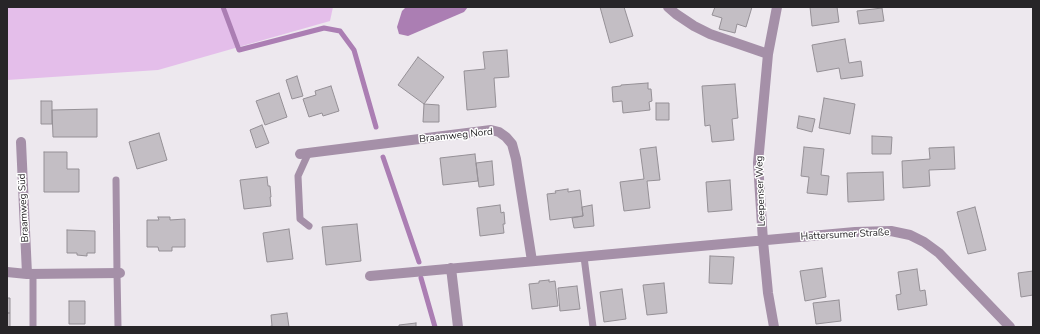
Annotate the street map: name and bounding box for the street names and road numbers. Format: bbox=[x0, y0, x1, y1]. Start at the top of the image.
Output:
street label: Braamweg Nord bbox=[419, 126, 493, 146]
street label: Leepenser Weg bbox=[754, 155, 768, 227]
street label: Braamweg Süd bbox=[16, 173, 32, 243]
street label: Hattersumer Straße bbox=[800, 227, 890, 243]

